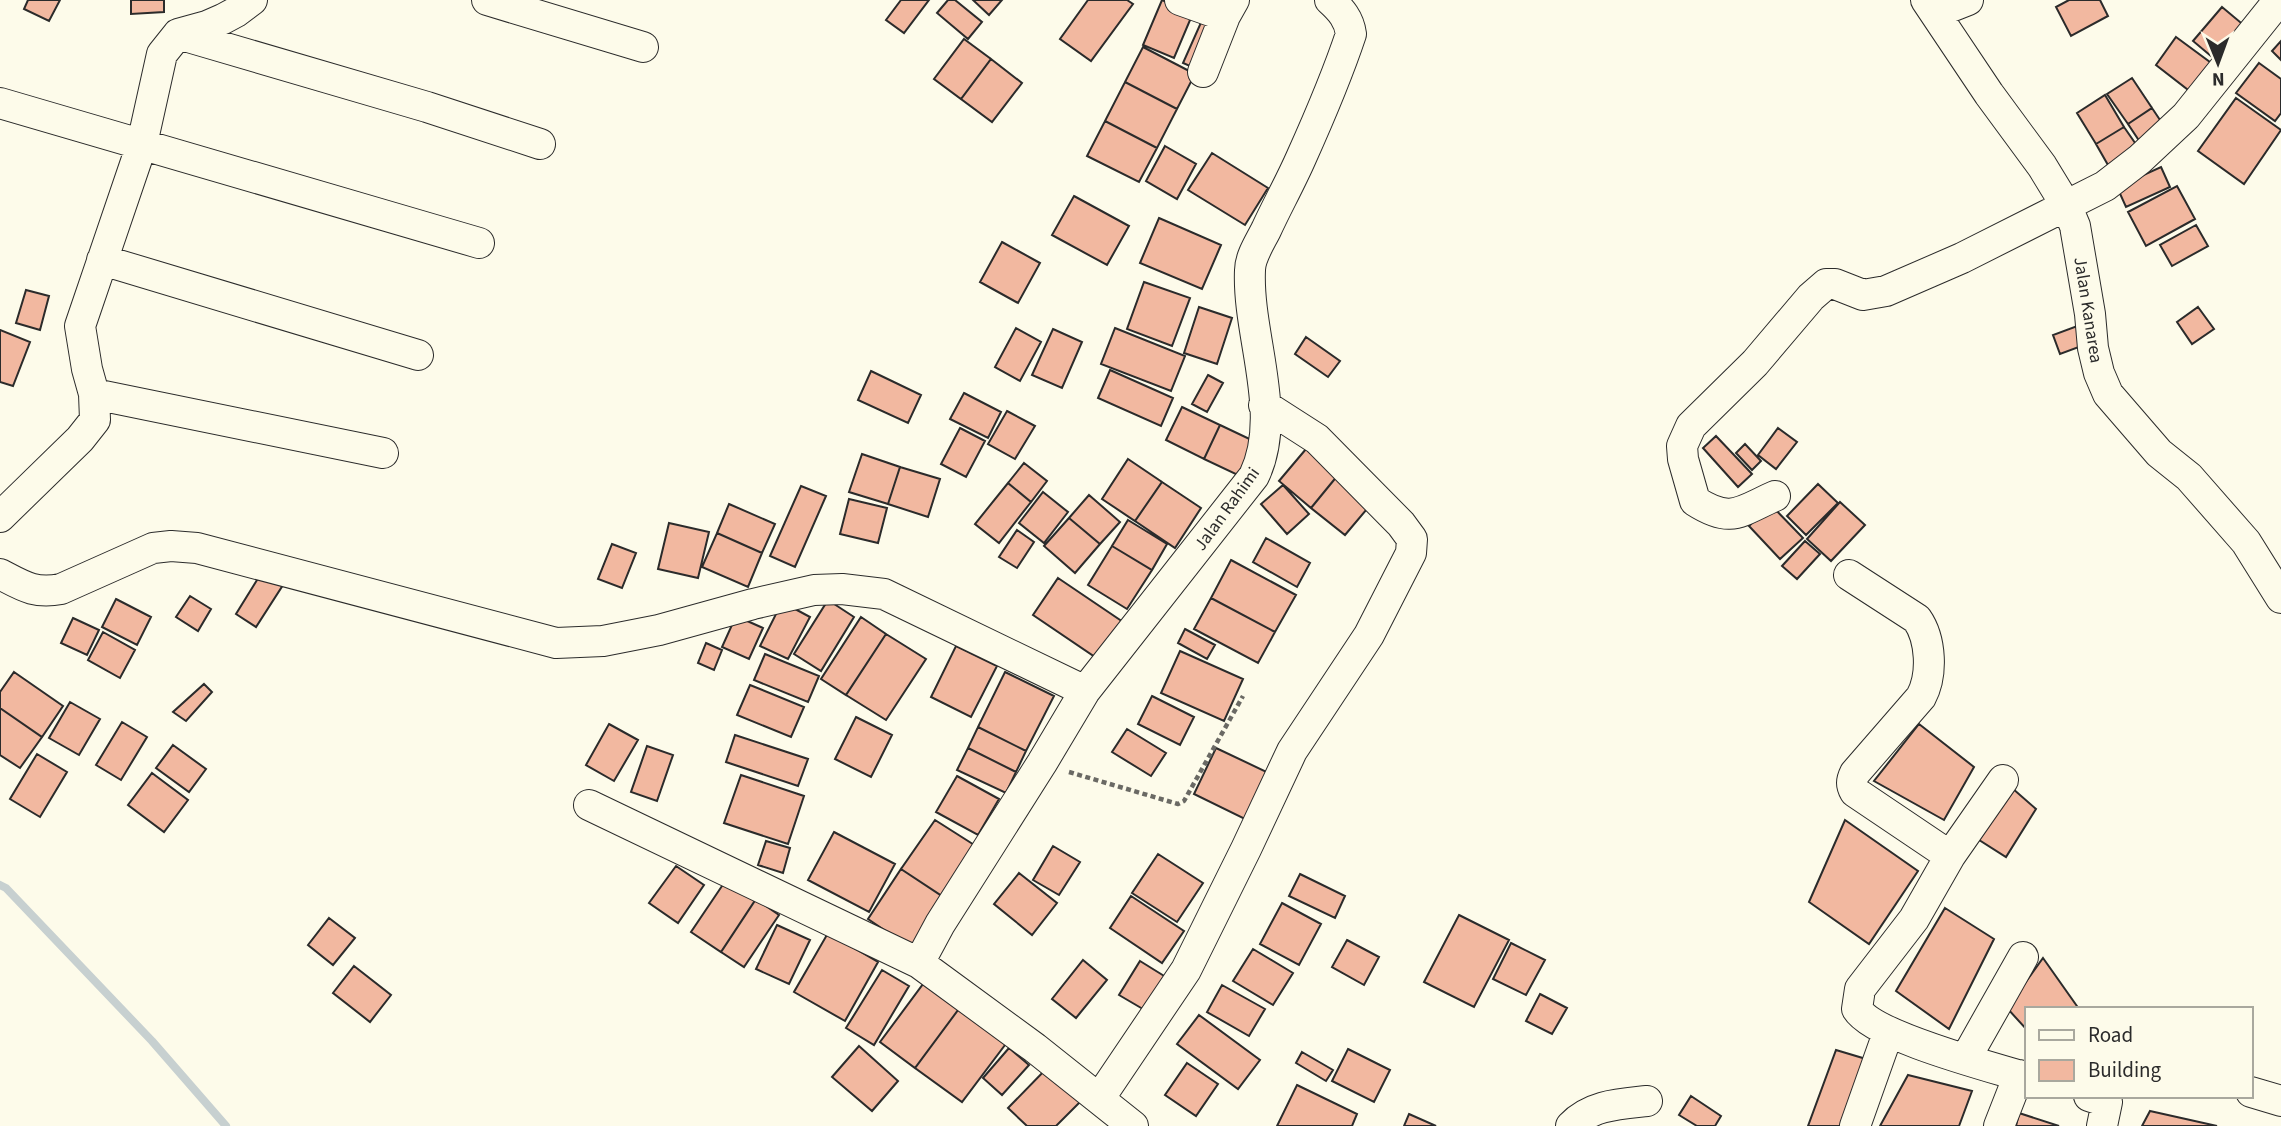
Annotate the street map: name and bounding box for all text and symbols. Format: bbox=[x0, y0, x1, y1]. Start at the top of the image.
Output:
north arrow bbox=[2183, 28, 2253, 98]
text: N bbox=[2212, 65, 2225, 92]
street label: Jalan Kanarea bbox=[2067, 255, 2109, 365]
street label: Jalan Rahimi bbox=[1188, 462, 1266, 556]
legend bbox=[2025, 1007, 2253, 1098]
text: Road bbox=[2088, 1020, 2133, 1050]
text: Building bbox=[2088, 1055, 2162, 1085]

